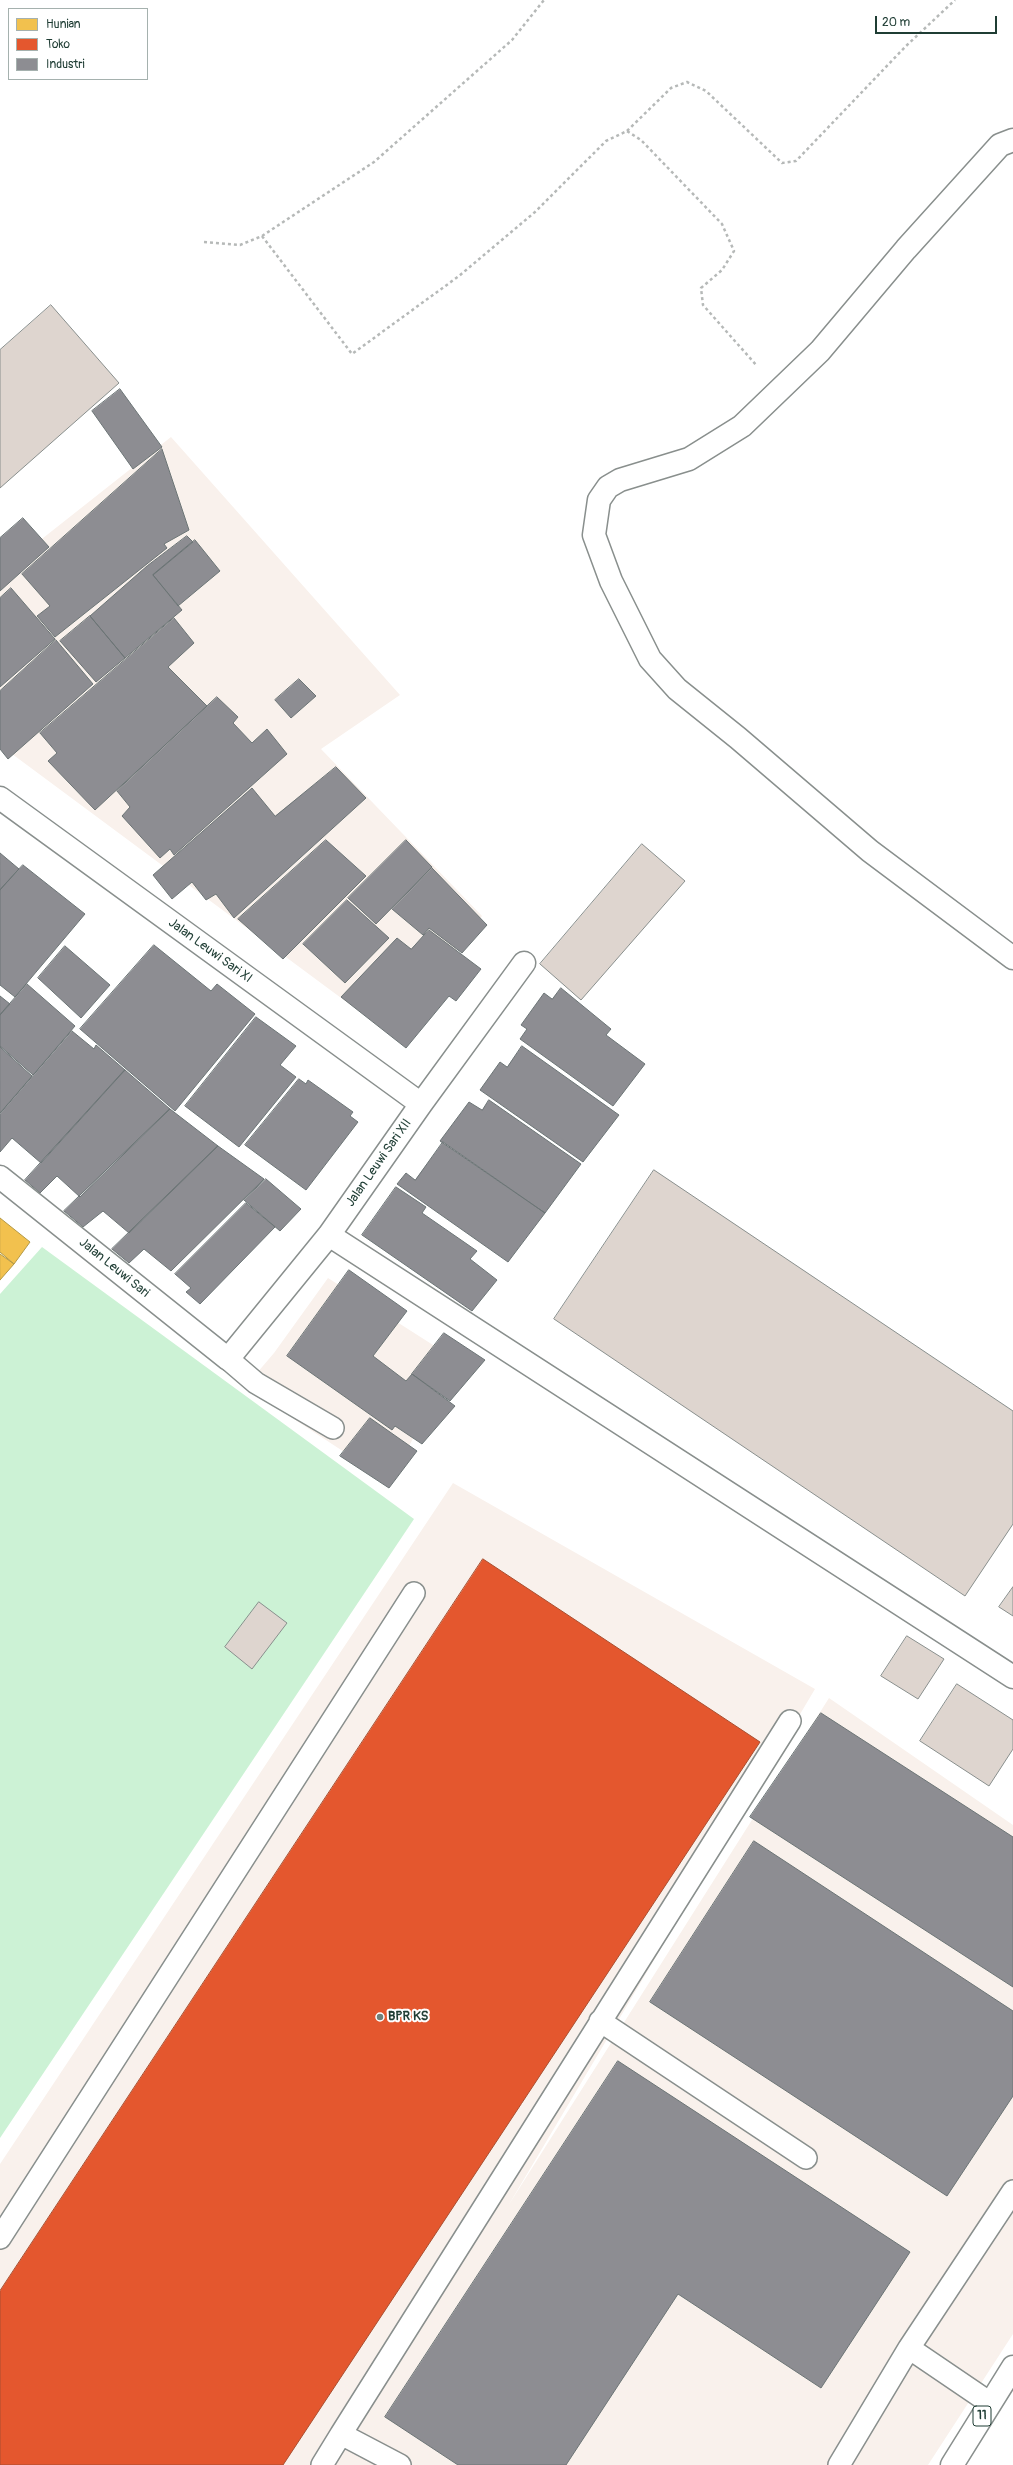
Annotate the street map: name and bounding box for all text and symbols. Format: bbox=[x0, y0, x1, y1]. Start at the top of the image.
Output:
legend bbox=[8, 8, 148, 80]
scale bar bbox=[877, 8, 999, 34]
text: 20 m bbox=[882, 15, 910, 30]
text: Hunian bbox=[46, 17, 81, 32]
text: Toko bbox=[46, 37, 70, 52]
text: Industri bbox=[46, 57, 85, 72]
street label: Jalan Leuwi Sari XI bbox=[165, 915, 255, 987]
street label: Jalan Leuwi Sari XII bbox=[343, 1116, 415, 1210]
street label: Jalan Leuwi Sari bbox=[76, 1235, 152, 1301]
place label: BPR KS bbox=[388, 2009, 428, 2025]
marker: BPR KS bbox=[375, 2012, 385, 2022]
road number: 11 bbox=[973, 2406, 991, 2426]

